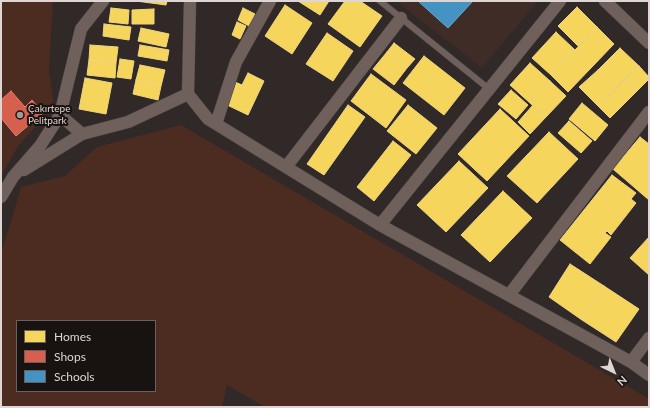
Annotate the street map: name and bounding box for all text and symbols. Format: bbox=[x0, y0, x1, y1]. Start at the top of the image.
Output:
place label: Çakırtepe Pelitpark bbox=[28, 103, 70, 126]
marker: Çakırtepe Pelitpark bbox=[15, 110, 25, 120]
legend bbox=[16, 320, 156, 392]
text: Homes bbox=[54, 329, 91, 344]
text: Shops bbox=[54, 349, 86, 364]
north arrow bbox=[594, 352, 634, 392]
text: Schools bbox=[54, 369, 95, 384]
text: N bbox=[615, 373, 630, 389]

